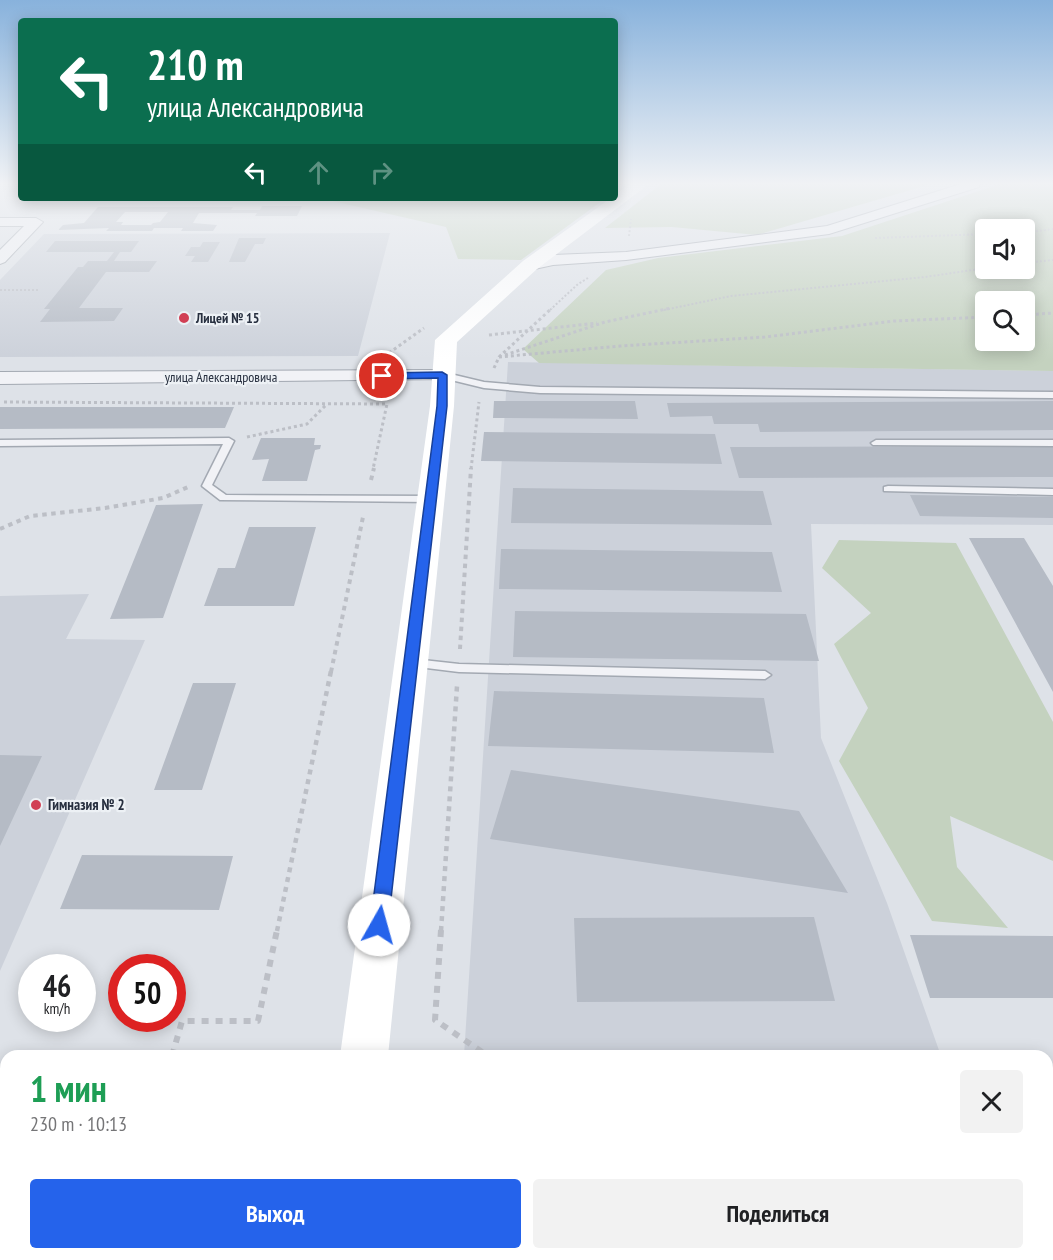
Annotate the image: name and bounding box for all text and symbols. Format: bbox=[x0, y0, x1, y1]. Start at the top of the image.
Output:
text: 210 m bbox=[147, 37, 244, 92]
icon: left bbox=[48, 42, 126, 120]
text: улица Александровича bbox=[147, 90, 364, 124]
icon: left bbox=[239, 156, 272, 189]
icon: ahead bbox=[302, 156, 335, 189]
icon: right bbox=[365, 156, 398, 189]
map controls bbox=[975, 219, 1035, 351]
button: sound bbox=[975, 219, 1035, 279]
button: search bbox=[975, 291, 1035, 351]
place label: Лицей № 15 bbox=[195, 309, 259, 327]
marker: Лицей № 15 bbox=[177, 311, 191, 325]
pin bbox=[356, 350, 407, 401]
icon: arrive bbox=[365, 359, 398, 392]
street label: улица Александровича bbox=[165, 368, 277, 386]
place label: Гимназия № 2 bbox=[48, 795, 125, 814]
marker: Гимназия № 2 bbox=[29, 798, 43, 812]
position arrow bbox=[347, 893, 411, 957]
speed limit sign: 50 bbox=[108, 954, 186, 1032]
text: 46 bbox=[43, 966, 71, 1005]
text: km/h bbox=[44, 999, 70, 1018]
text: 1 мин bbox=[30, 1065, 107, 1112]
button: close bbox=[960, 1070, 1023, 1133]
text: 230 m · 10:13 bbox=[30, 1111, 127, 1137]
button: Выход bbox=[30, 1179, 521, 1248]
button: Поделиться bbox=[533, 1179, 1023, 1248]

